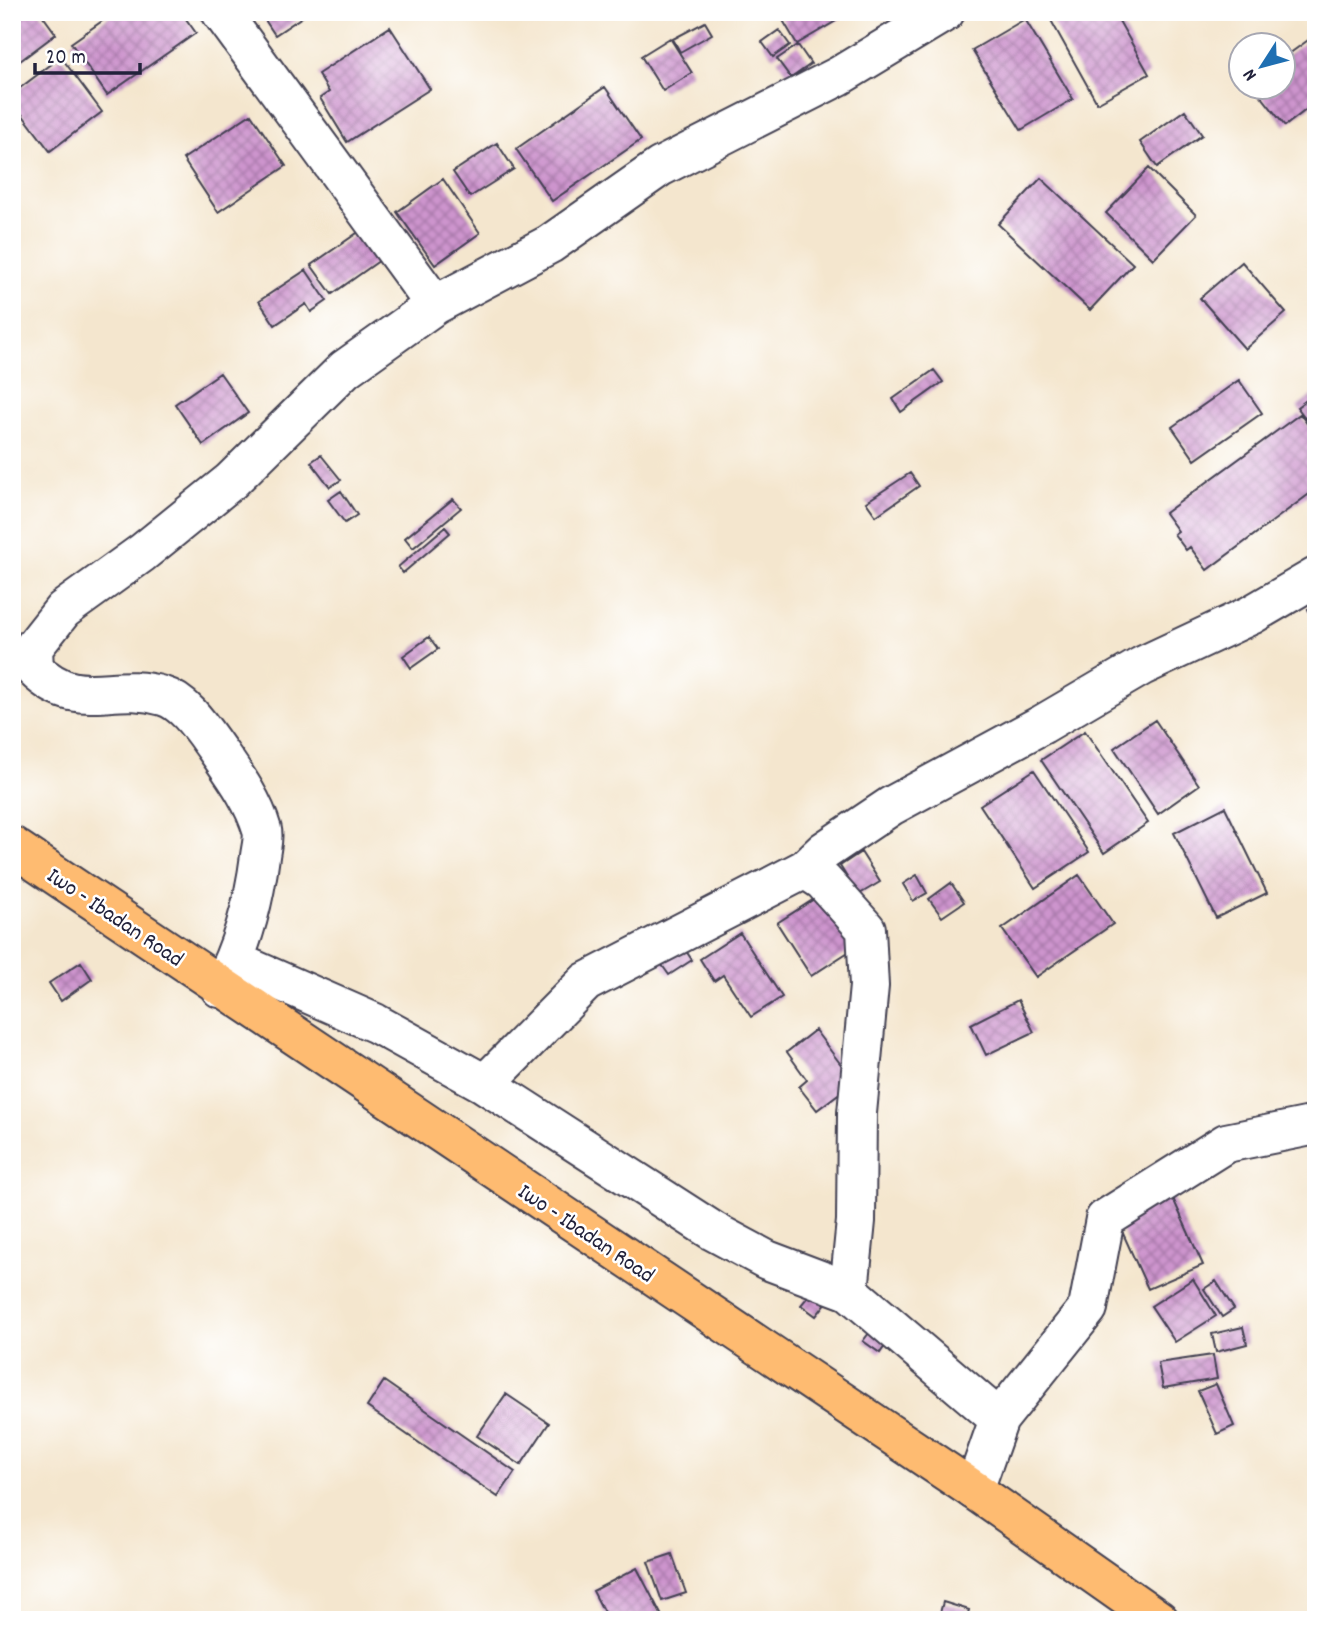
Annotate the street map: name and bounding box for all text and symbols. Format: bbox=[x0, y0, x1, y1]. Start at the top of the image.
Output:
scale bar bbox=[35, 32, 140, 76]
north arrow bbox=[1226, 32, 1296, 102]
text: 20 m bbox=[46, 44, 86, 74]
text: N bbox=[1237, 62, 1265, 86]
street label: Iwo - Ibadan Road bbox=[39, 861, 189, 977]
street label: Iwo - Ibadan Road bbox=[510, 1177, 660, 1293]

